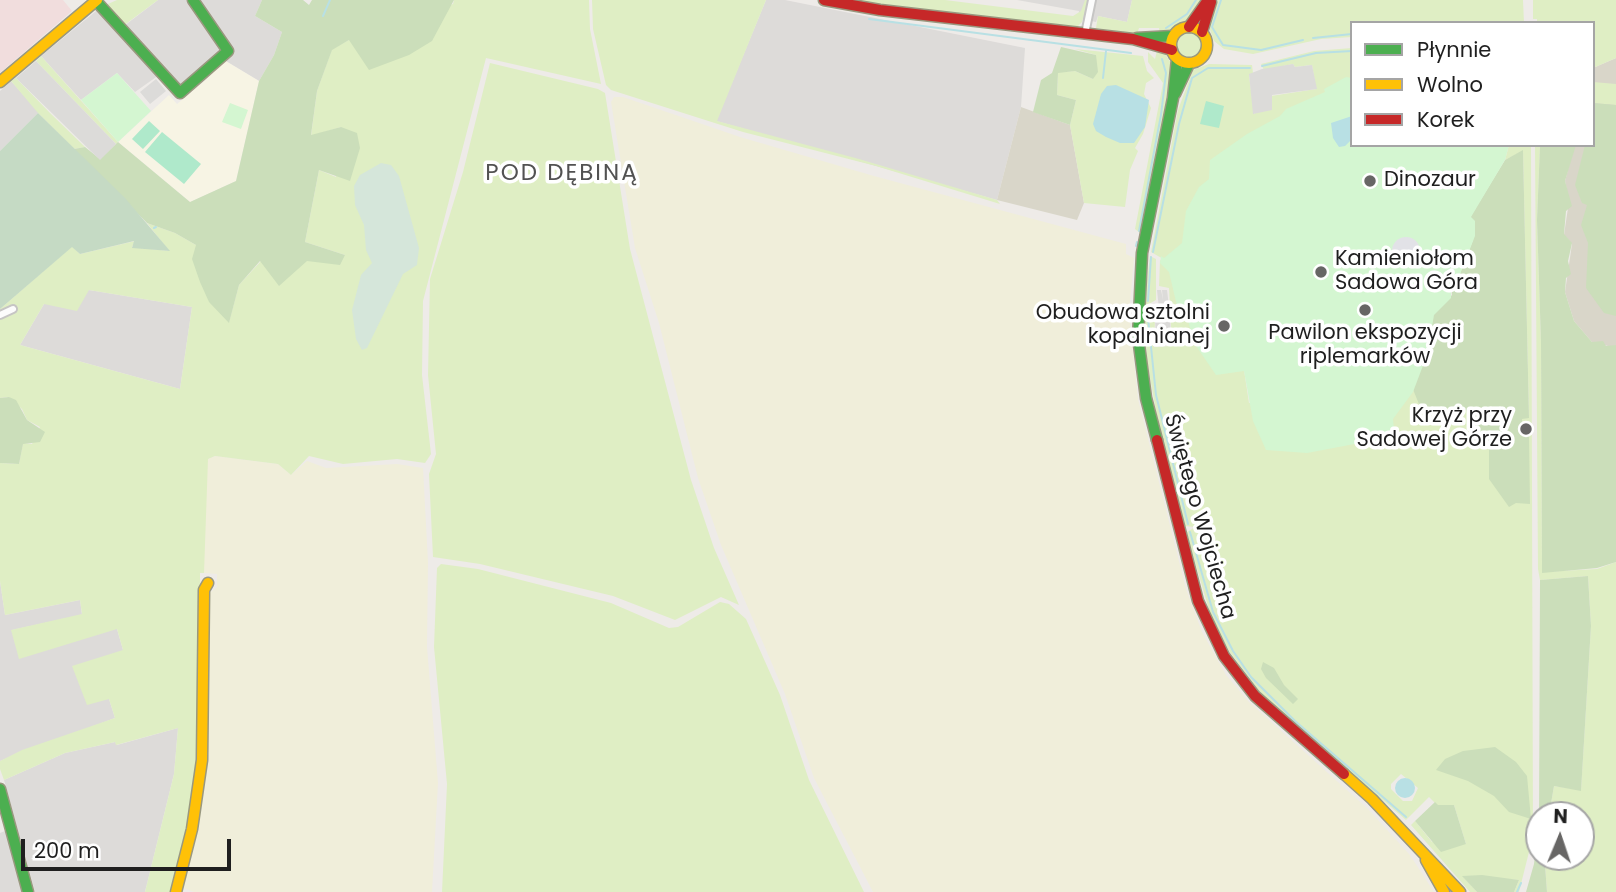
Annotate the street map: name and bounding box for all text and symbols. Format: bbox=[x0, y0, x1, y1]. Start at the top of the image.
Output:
legend bbox=[1350, 21, 1595, 147]
text: Płynnie bbox=[1417, 35, 1491, 64]
text: Wolno bbox=[1417, 70, 1483, 99]
text: Korek bbox=[1417, 105, 1475, 134]
district label: POD DĘBINĄ bbox=[487, 160, 637, 188]
place label: Dinozaur bbox=[1384, 168, 1476, 194]
marker: Dinozaur bbox=[1362, 173, 1378, 189]
place label: Kamieniołom Sadowa Góra bbox=[1335, 247, 1478, 297]
marker: Kamieniołom Sadowa Góra bbox=[1313, 264, 1329, 280]
place label: Obudowa sztolni kopalnianej bbox=[1036, 301, 1210, 351]
marker: Pawilon ekspozycji riplemarków bbox=[1357, 302, 1373, 318]
marker: Obudowa sztolni kopalnianej bbox=[1216, 318, 1232, 334]
place label: Pawilon ekspozycji riplemarków bbox=[1268, 321, 1462, 371]
place label: Krzyż przy Sadowej Górze bbox=[1357, 404, 1512, 454]
street label: Świętego Wojciecha bbox=[1158, 412, 1240, 622]
marker: Krzyż przy Sadowej Górze bbox=[1518, 421, 1534, 437]
north arrow bbox=[1525, 801, 1595, 871]
text: N bbox=[1553, 803, 1568, 830]
scale bar bbox=[24, 826, 234, 870]
text: 200 m bbox=[34, 836, 100, 865]

